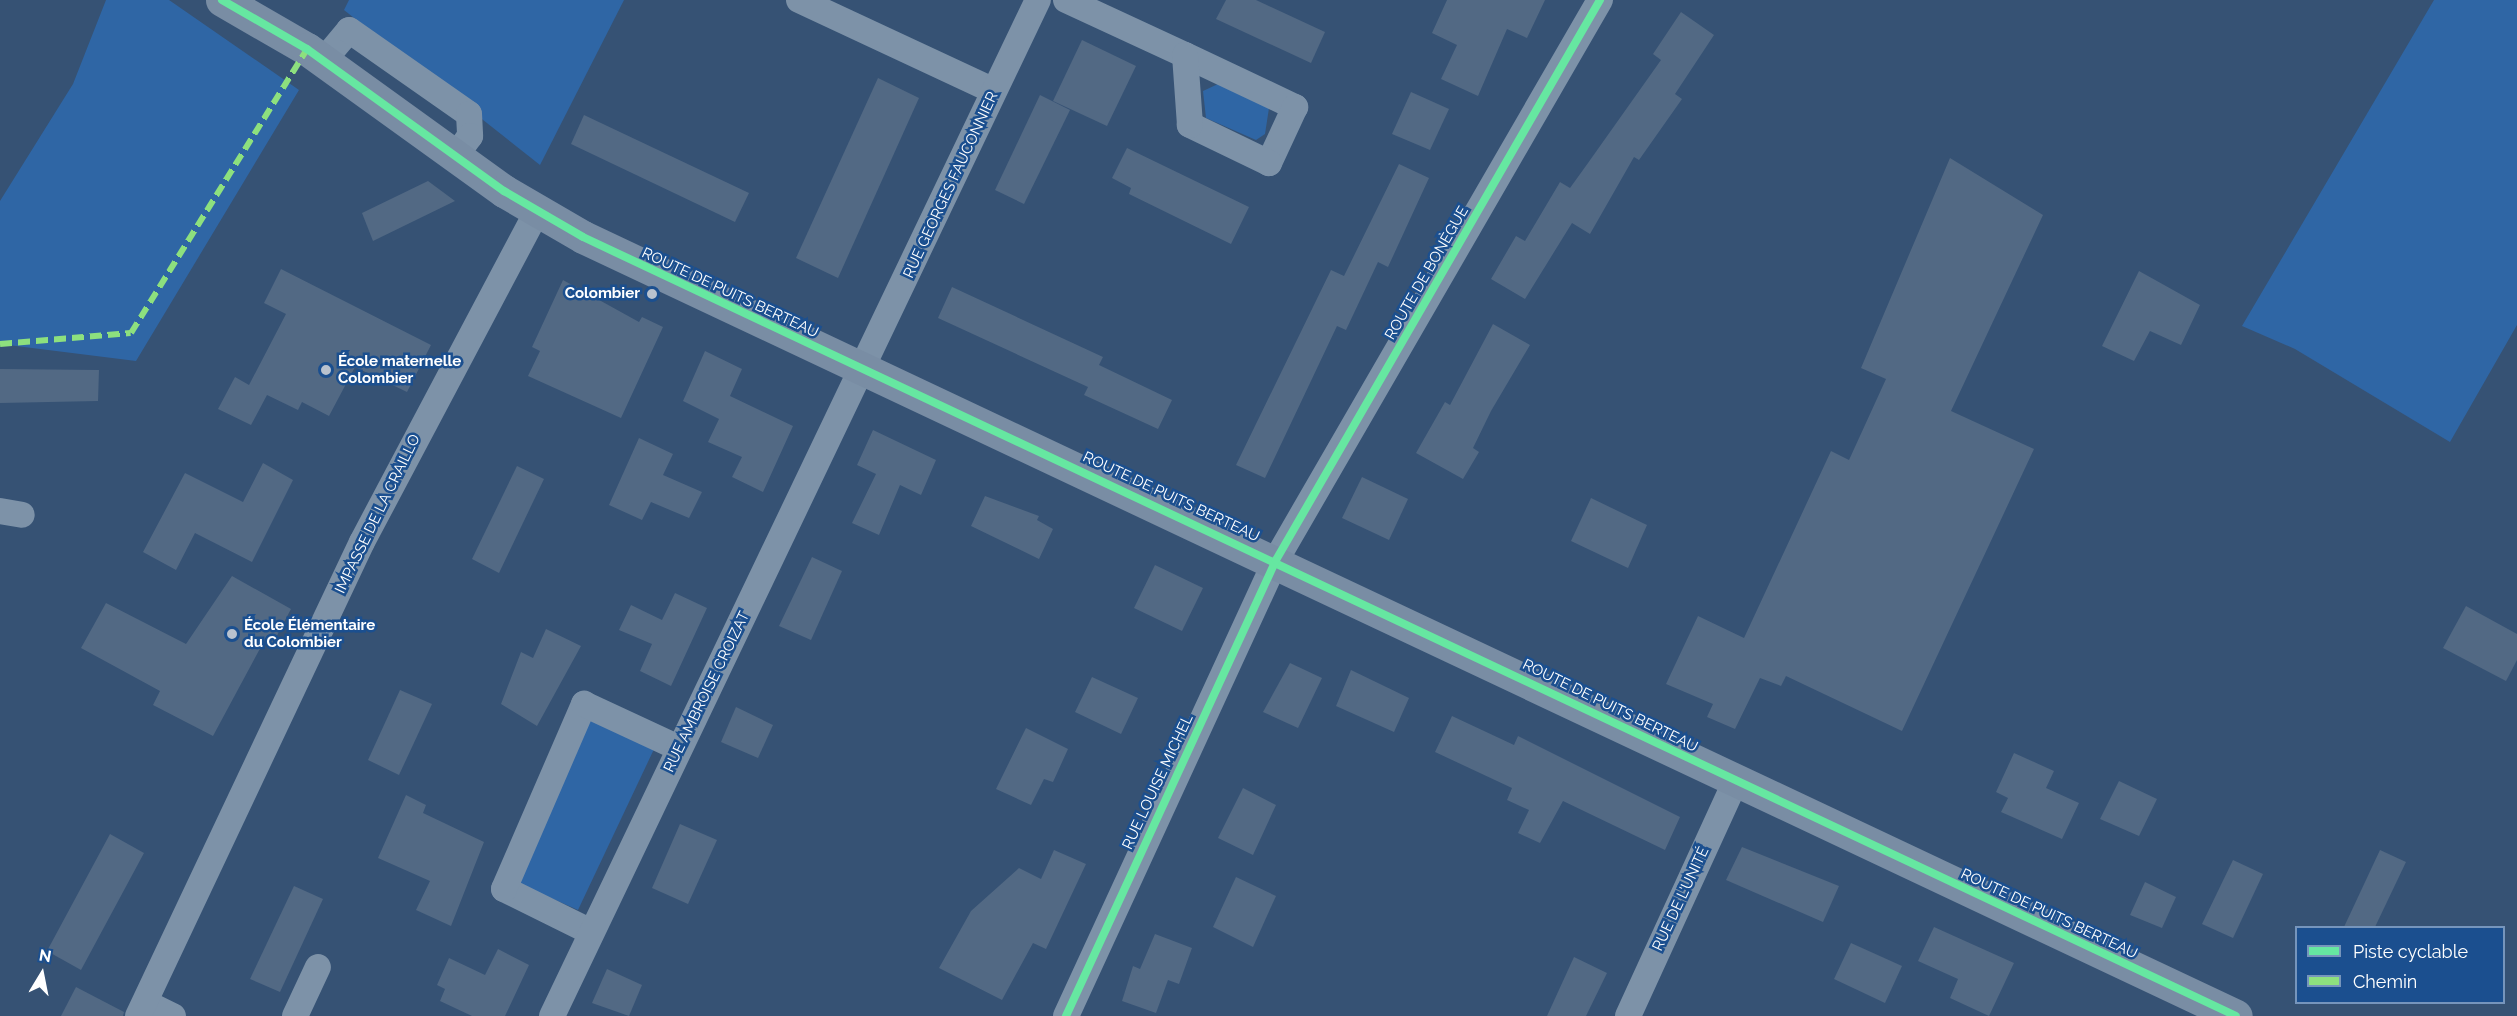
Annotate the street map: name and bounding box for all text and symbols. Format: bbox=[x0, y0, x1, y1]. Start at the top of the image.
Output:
street label: RUE GEORGES FAUCONNIER bbox=[900, 89, 1002, 281]
street label: ROUTE DE BONÈGUE bbox=[1381, 203, 1473, 343]
street label: ROUTE DE PUITS BERTEAU bbox=[639, 244, 821, 342]
place label: Colombier bbox=[565, 285, 640, 303]
marker: Colombier bbox=[645, 287, 659, 301]
place label: École maternelle Colombier bbox=[338, 352, 461, 387]
marker: École maternelle Colombier bbox=[319, 363, 333, 377]
street label: IMPASSE DE LA CRAILLO bbox=[332, 431, 424, 597]
street label: ROUTE DE PUITS BERTEAU bbox=[1080, 448, 1262, 546]
street label: RUE AMBROISE CROIZAT bbox=[660, 609, 754, 775]
place label: École Élémentaire du Colombier bbox=[244, 616, 375, 651]
marker: École Élémentaire du Colombier bbox=[225, 627, 239, 641]
street label: ROUTE DE PUITS BERTEAU bbox=[1519, 656, 1701, 756]
street label: RUE LOUISE MICHEL bbox=[1119, 712, 1197, 852]
street label: RUE DE L'UNITÉ bbox=[1649, 844, 1713, 954]
street label: ROUTE DE PUITS BERTEAU bbox=[1958, 865, 2140, 963]
legend bbox=[2295, 926, 2505, 1004]
text: Piste cyclable bbox=[2353, 941, 2468, 962]
north arrow bbox=[12, 944, 72, 1004]
text: N bbox=[38, 945, 53, 966]
text: Chemin bbox=[2353, 971, 2417, 992]

